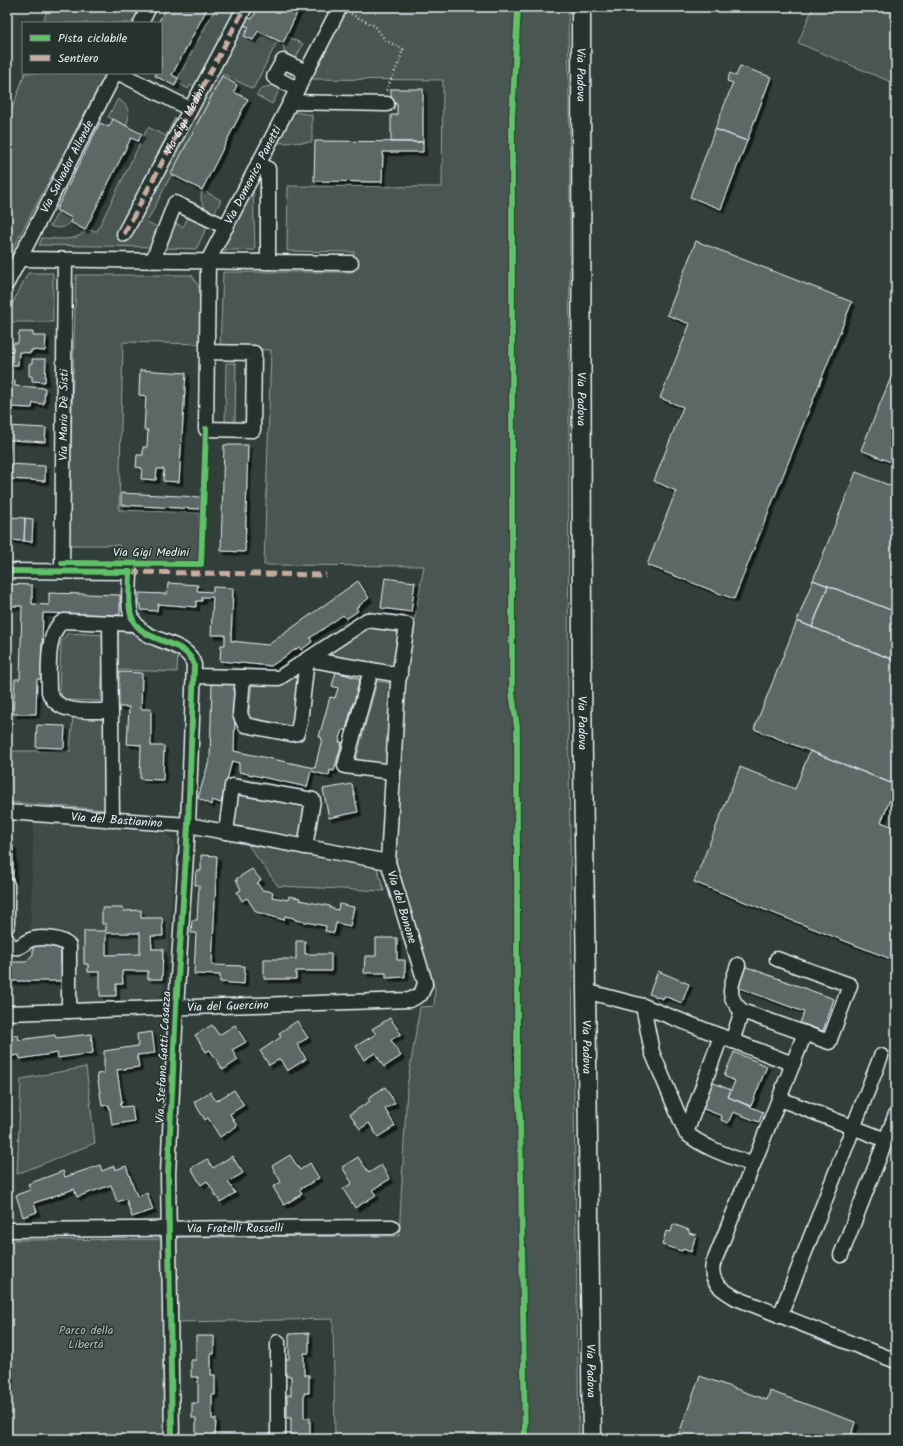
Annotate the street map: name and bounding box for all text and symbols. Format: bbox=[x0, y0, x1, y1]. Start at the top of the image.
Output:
legend bbox=[22, 22, 162, 74]
text: Pista ciclabile bbox=[58, 29, 128, 48]
street label: Via Padova bbox=[571, 48, 590, 102]
text: Sentiero bbox=[58, 49, 98, 68]
street label: Via Gigi Medini bbox=[159, 81, 212, 159]
street label: Via Salvador Allende bbox=[36, 116, 99, 216]
street label: Via Domenico Panetti bbox=[220, 121, 287, 228]
street label: Via Mario Dè Sisti bbox=[54, 368, 74, 461]
street label: Via Padova bbox=[572, 372, 591, 426]
street label: Via Gigi Medini bbox=[113, 543, 190, 562]
street label: Via Padova bbox=[572, 696, 592, 751]
street label: Via del Bastianino bbox=[70, 808, 163, 833]
street label: Via del Bonone bbox=[381, 868, 422, 947]
street label: Via Stefano Gatti Casazza bbox=[151, 990, 176, 1124]
street label: Via del Guercino bbox=[187, 996, 269, 1017]
street label: Via Padova bbox=[576, 1020, 596, 1074]
street label: Via Fratelli Rosselli bbox=[187, 1219, 284, 1239]
park label: Parco della Libertà bbox=[59, 1321, 114, 1354]
street label: Via Padova bbox=[581, 1344, 600, 1398]

